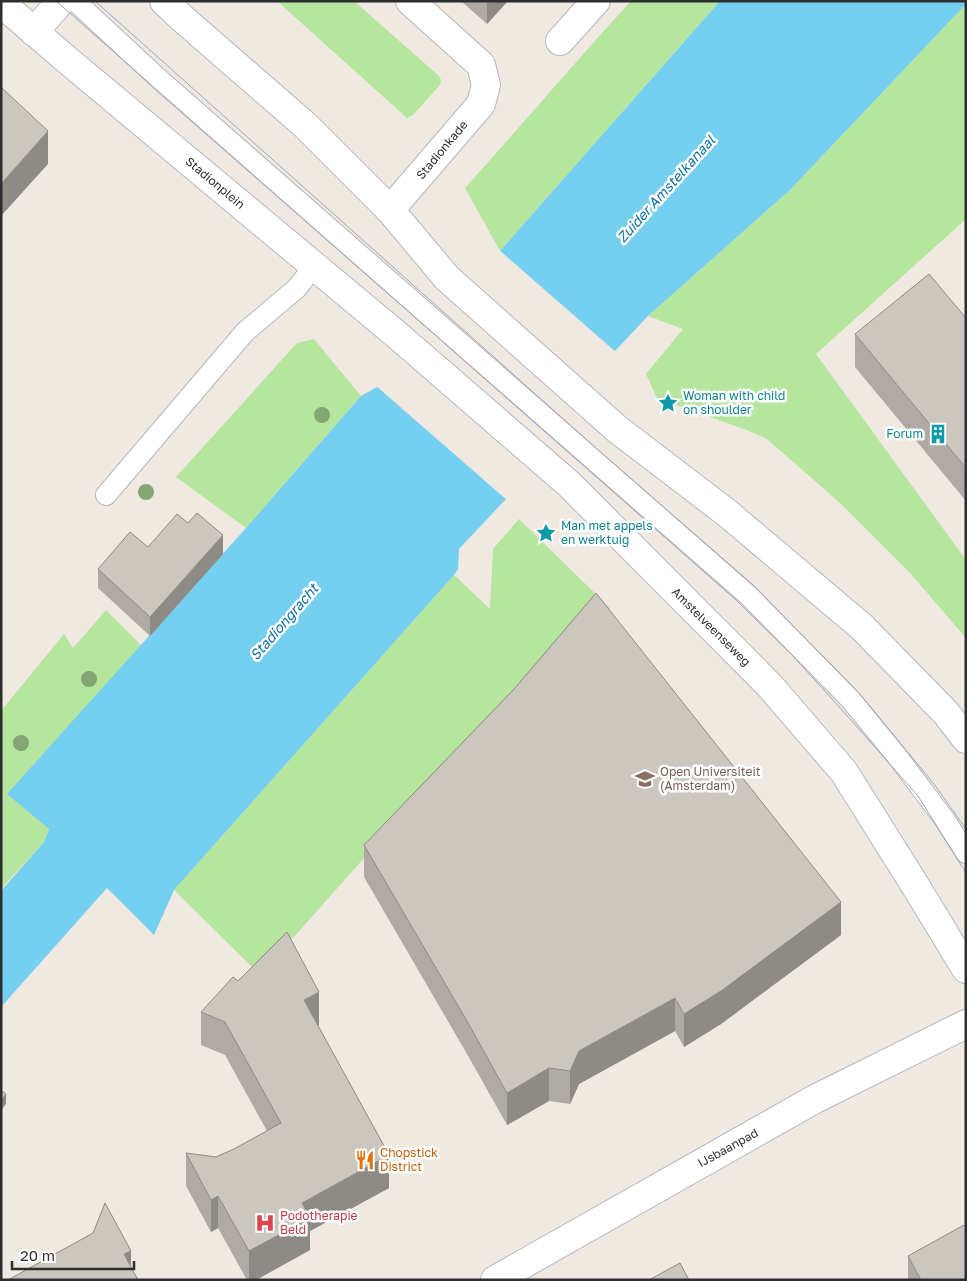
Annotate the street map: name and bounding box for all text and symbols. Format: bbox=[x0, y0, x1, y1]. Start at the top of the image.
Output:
street label: Stadionkade bbox=[413, 117, 471, 182]
water label: Zuider Amstelkanaal bbox=[613, 131, 718, 246]
street label: Stadionplein bbox=[183, 153, 248, 212]
place label: Woman with child on shoulder bbox=[683, 388, 785, 417]
place icon: Woman with child on shoulder bbox=[657, 392, 679, 414]
building icon: Forum bbox=[927, 423, 949, 445]
place label: Forum bbox=[886, 426, 923, 441]
place label: Man met appels en werktuig bbox=[561, 518, 653, 547]
place icon: Man met appels en werktuig bbox=[535, 522, 557, 544]
water label: Stadiongracht bbox=[246, 579, 322, 663]
street label: Amstelveenseweg bbox=[669, 584, 754, 669]
place label: Open Universiteit (Amsterdam) bbox=[660, 764, 761, 793]
school or university icon: Open Universiteit (Amsterdam) bbox=[634, 768, 656, 790]
street label: IJsbaanpad bbox=[695, 1125, 761, 1170]
place label: Chopstick District bbox=[380, 1145, 438, 1174]
restaurant icon: Chopstick District bbox=[354, 1149, 376, 1171]
place label: Podotherapie Beld bbox=[280, 1208, 358, 1237]
hospital icon: Podotherapie Beld bbox=[254, 1212, 276, 1234]
scale bar bbox=[12, 1238, 135, 1270]
text: 20 m bbox=[20, 1246, 55, 1264]

